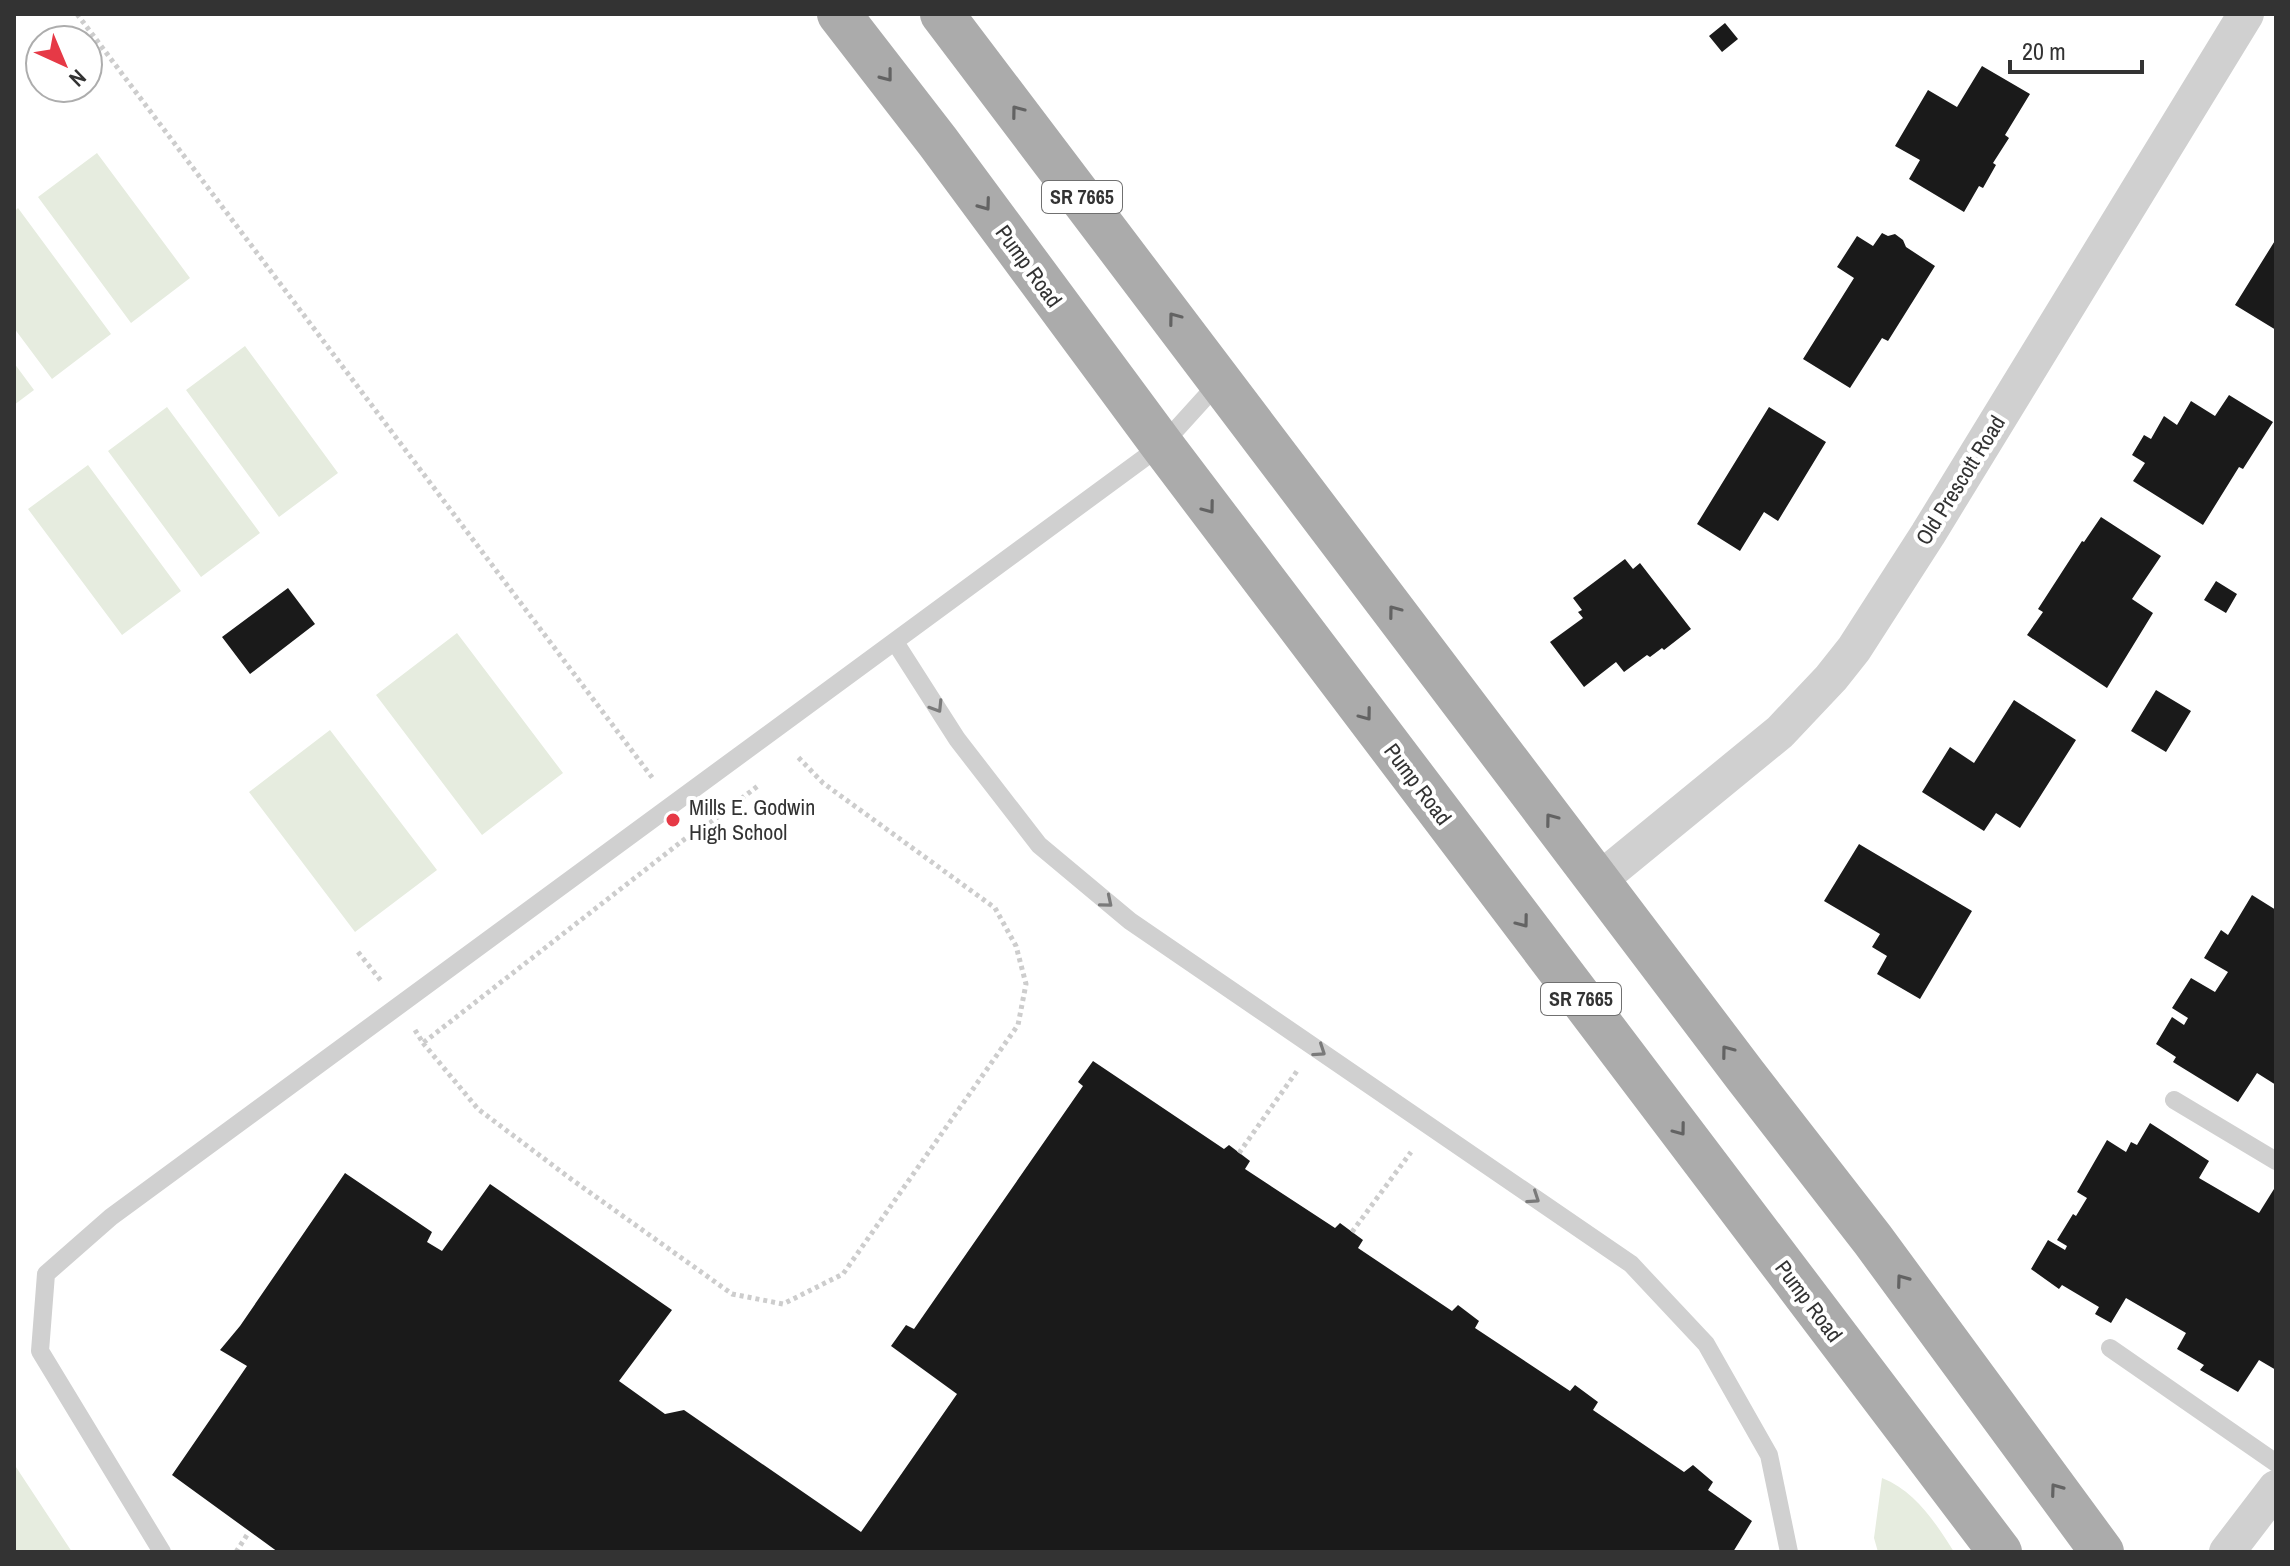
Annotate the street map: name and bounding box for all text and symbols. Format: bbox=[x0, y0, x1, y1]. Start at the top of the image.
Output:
north arrow bbox=[24, 24, 104, 104]
scale bar bbox=[2010, 24, 2142, 74]
text: 20 m bbox=[2022, 35, 2066, 67]
text: N bbox=[63, 63, 93, 94]
one-way arrow bbox=[877, 67, 892, 81]
one-way arrow bbox=[1012, 105, 1026, 120]
road number: SR 7665 bbox=[1042, 181, 1122, 213]
one-way arrow bbox=[975, 196, 989, 211]
street label: Pump Road bbox=[989, 219, 1069, 313]
one-way arrow bbox=[1169, 313, 1183, 327]
street label: Old Prescott Road bbox=[1908, 410, 2012, 550]
one-way arrow bbox=[1200, 499, 1214, 513]
one-way arrow bbox=[1389, 606, 1403, 620]
one-way arrow bbox=[927, 699, 942, 713]
one-way arrow bbox=[1357, 706, 1371, 721]
street label: Pump Road bbox=[1377, 737, 1459, 831]
place label: Mills E. Godwin High School bbox=[689, 792, 815, 847]
marker: Mills E. Godwin High School bbox=[664, 811, 682, 829]
one-way arrow bbox=[1546, 813, 1560, 827]
one-way arrow bbox=[1097, 892, 1112, 907]
one-way arrow bbox=[1513, 913, 1528, 928]
road number: SR 7665 bbox=[1541, 983, 1621, 1015]
one-way arrow bbox=[1311, 1041, 1325, 1056]
one-way arrow bbox=[1722, 1045, 1736, 1060]
one-way arrow bbox=[1670, 1121, 1685, 1135]
one-way arrow bbox=[1526, 1188, 1540, 1203]
street label: Pump Road bbox=[1768, 1254, 1850, 1348]
one-way arrow bbox=[1897, 1274, 1912, 1288]
one-way arrow bbox=[2051, 1483, 2066, 1498]

